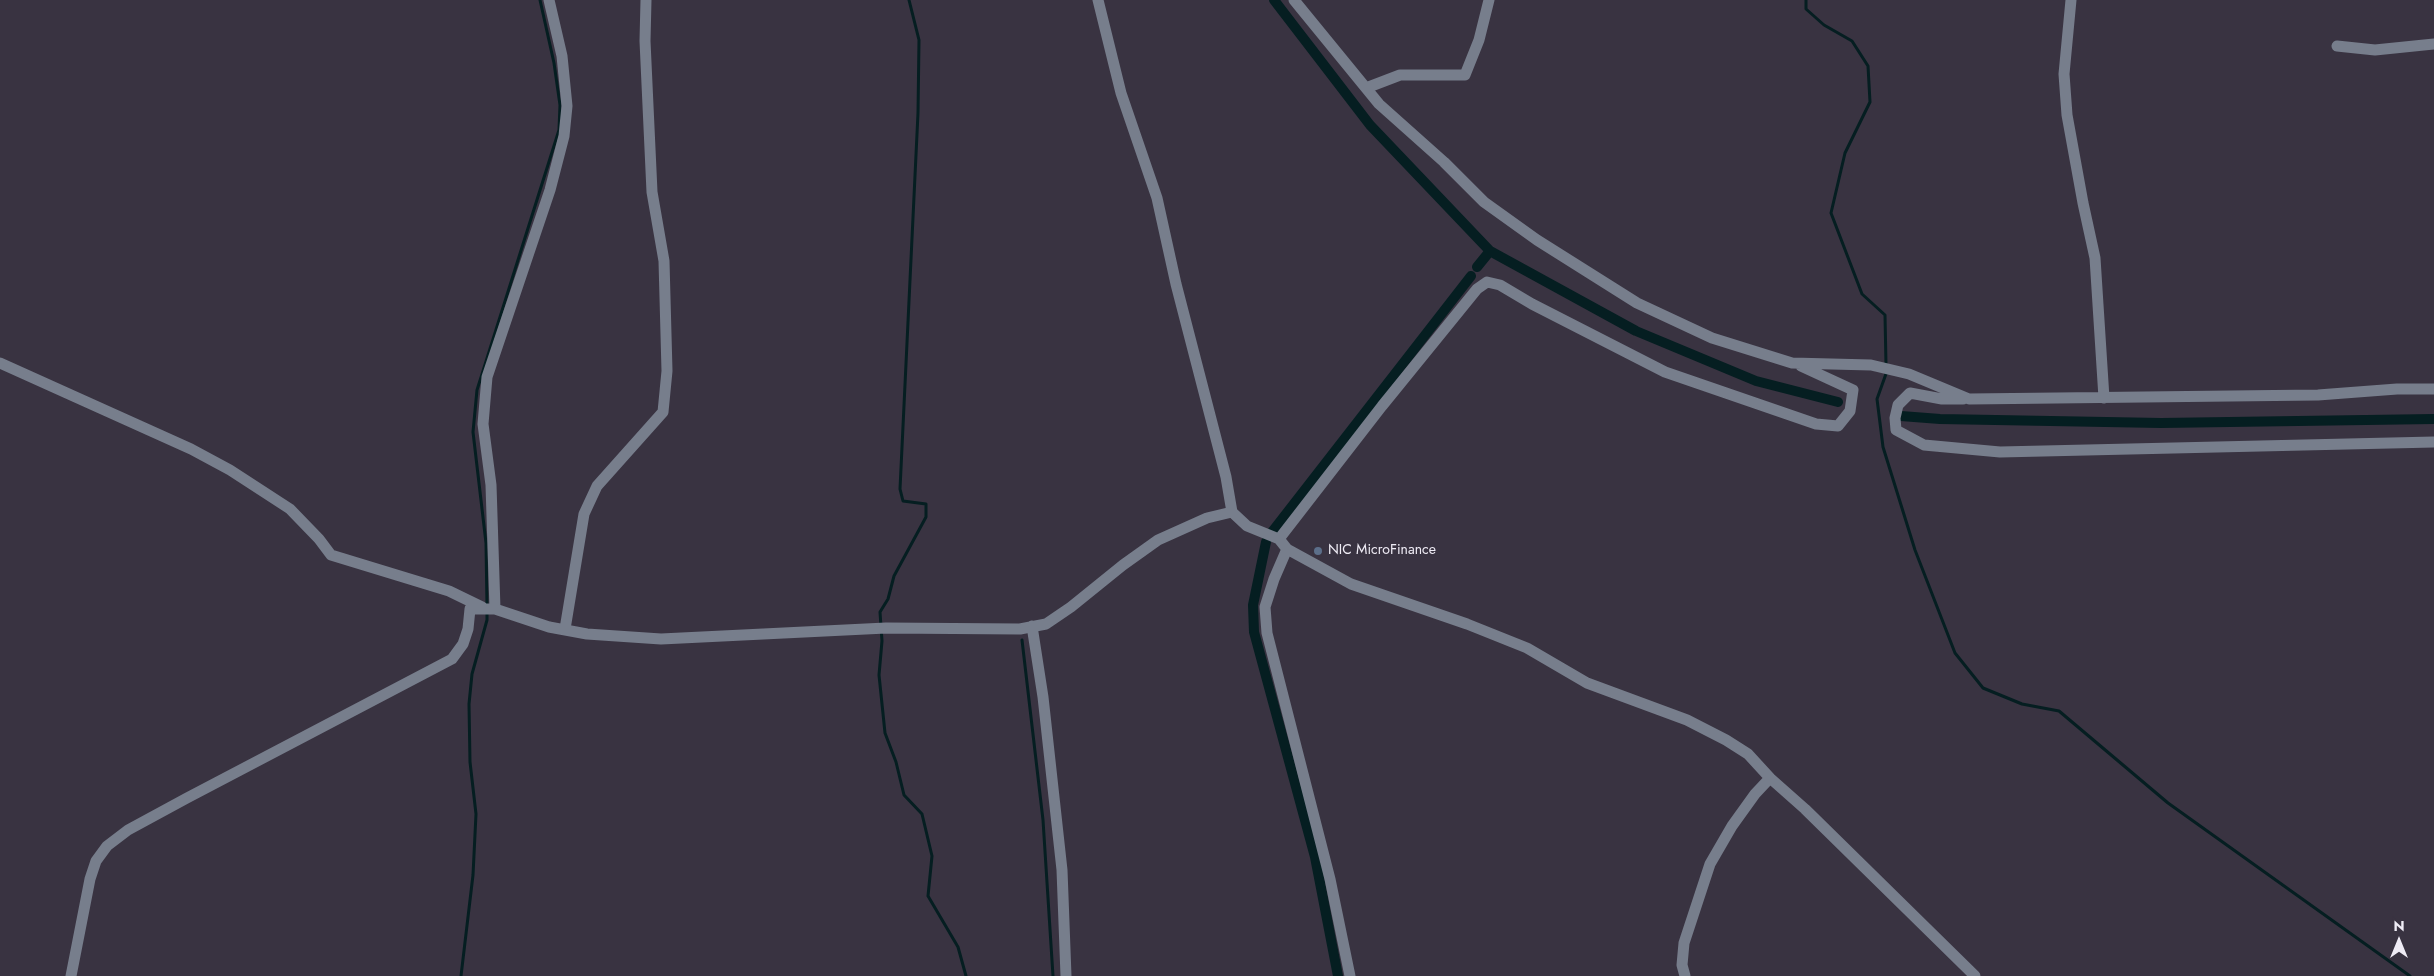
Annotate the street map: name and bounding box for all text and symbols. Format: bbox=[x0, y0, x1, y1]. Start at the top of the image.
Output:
place label: NIC MicroFinance bbox=[1328, 543, 1436, 559]
marker: NIC MicroFinance bbox=[1312, 545, 1324, 557]
north arrow bbox=[2374, 916, 2424, 966]
text: N bbox=[2393, 916, 2405, 936]

